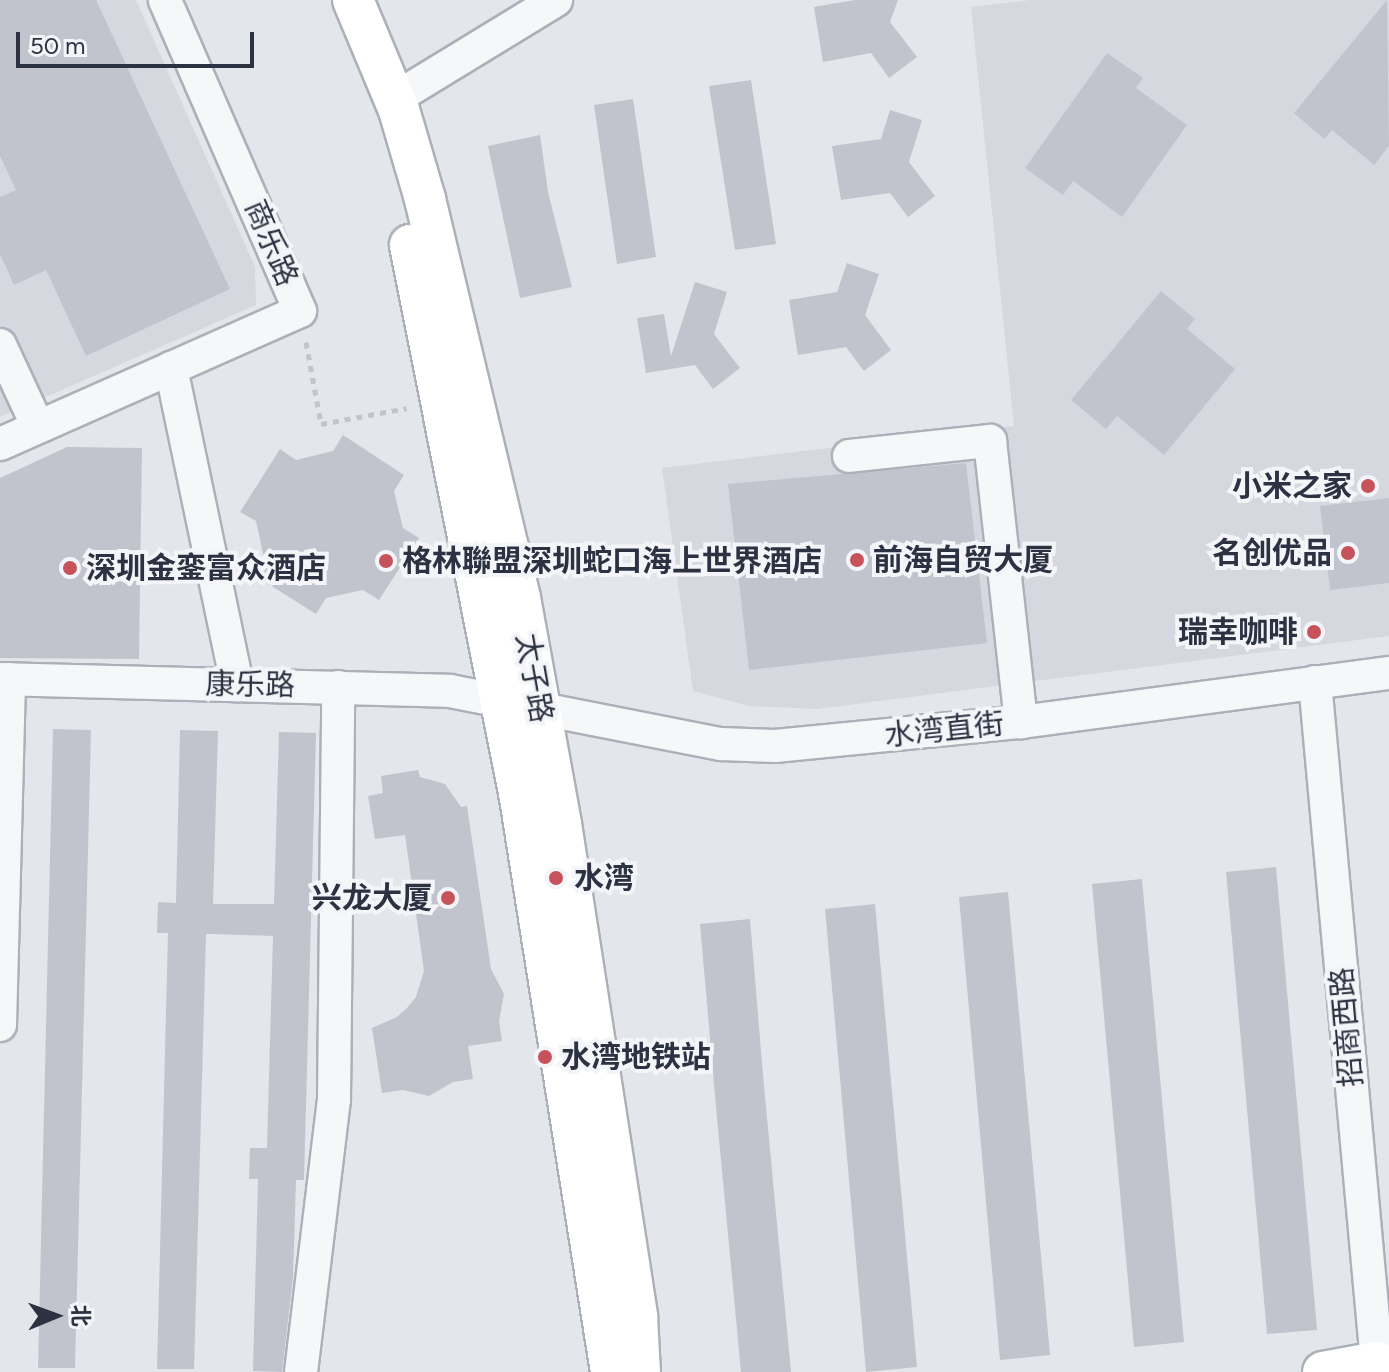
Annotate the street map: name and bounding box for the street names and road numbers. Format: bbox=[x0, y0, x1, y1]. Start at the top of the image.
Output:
street label: 商乐路 bbox=[237, 195, 305, 291]
street label: 太子路 bbox=[508, 631, 560, 725]
street label: 康乐路 bbox=[205, 666, 295, 704]
street label: 水湾直街 bbox=[882, 706, 1006, 754]
street label: 招商西路 bbox=[1324, 966, 1370, 1088]

